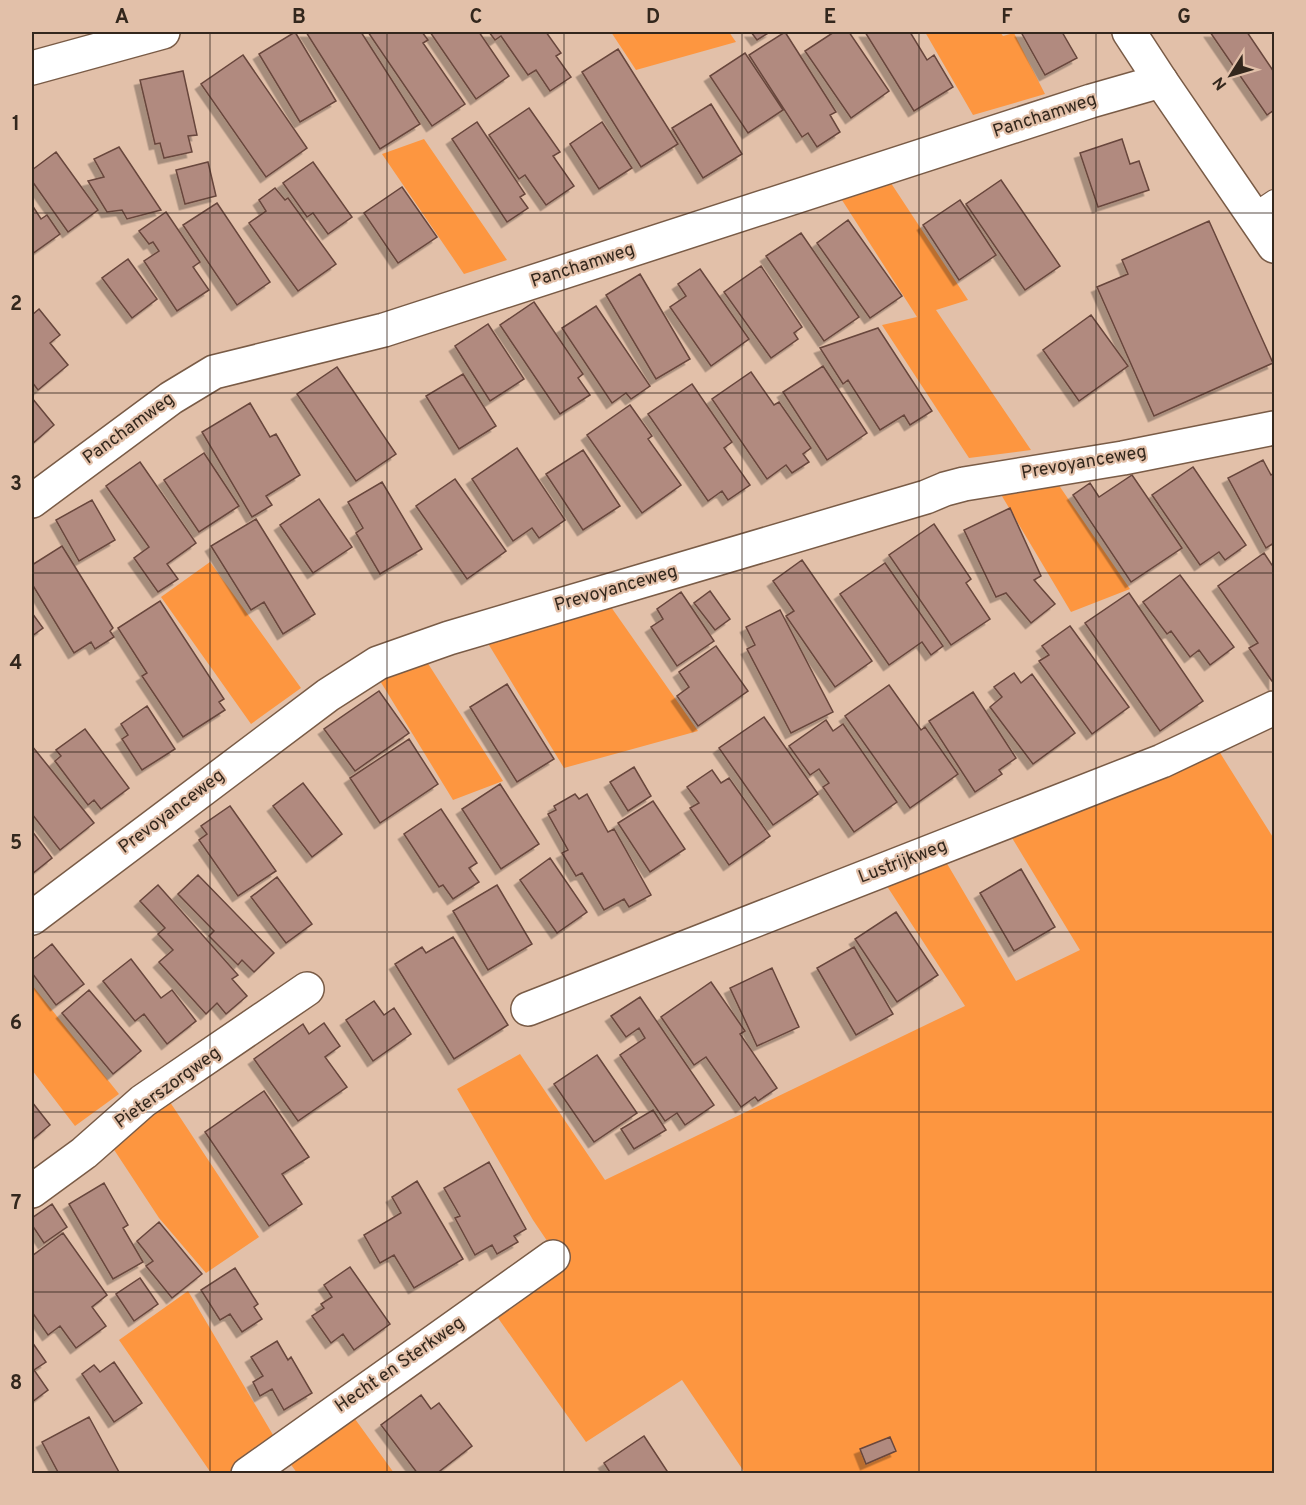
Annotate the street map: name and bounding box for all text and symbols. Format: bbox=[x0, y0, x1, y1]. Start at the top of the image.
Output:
text: A bbox=[115, 5, 129, 31]
text: B bbox=[292, 5, 306, 31]
text: C bbox=[470, 5, 482, 31]
text: D bbox=[646, 5, 660, 31]
text: E bbox=[824, 5, 836, 31]
text: F bbox=[1001, 5, 1013, 31]
text: G bbox=[1177, 5, 1191, 31]
north arrow bbox=[1201, 45, 1261, 105]
text: N bbox=[1209, 72, 1232, 93]
street label: Panchamweg bbox=[990, 88, 1100, 144]
text: 1 bbox=[12, 112, 20, 138]
street label: Panchamweg bbox=[528, 238, 638, 294]
text: 2 bbox=[10, 292, 22, 318]
street label: Panchamweg bbox=[79, 388, 179, 470]
street label: Prevoyanceweg bbox=[1019, 441, 1149, 485]
text: 3 bbox=[10, 472, 22, 498]
street label: Prevoyanceweg bbox=[552, 560, 680, 618]
text: 4 bbox=[10, 651, 22, 677]
street label: Prevoyanceweg bbox=[114, 765, 230, 859]
text: 5 bbox=[10, 831, 22, 857]
street label: Lustrijkweg bbox=[855, 835, 951, 889]
text: 6 bbox=[10, 1011, 22, 1037]
street label: Pieterszorgweg bbox=[111, 1042, 225, 1134]
text: 7 bbox=[11, 1191, 21, 1217]
street label: Hecht en Sterkweg bbox=[331, 1312, 469, 1418]
text: 8 bbox=[10, 1371, 22, 1397]

